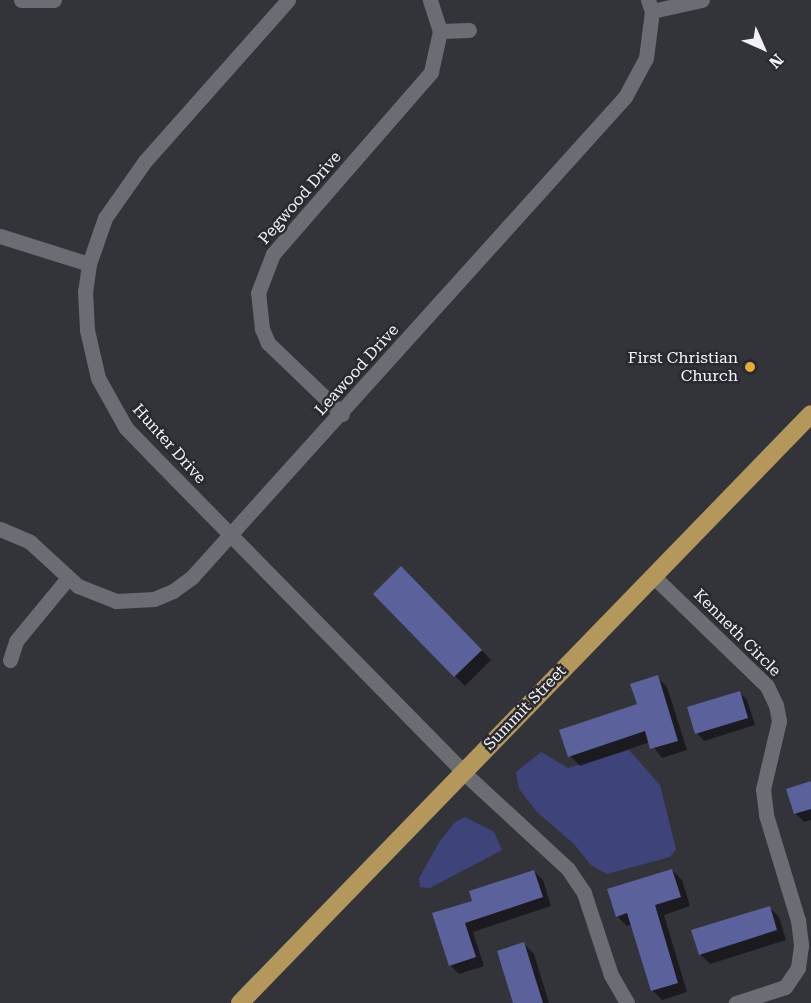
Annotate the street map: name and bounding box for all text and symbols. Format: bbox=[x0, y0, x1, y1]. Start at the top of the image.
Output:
north arrow bbox=[733, 18, 793, 78]
text: N bbox=[765, 50, 787, 72]
street label: Pegwood Drive bbox=[255, 148, 345, 248]
street label: Leawood Drive bbox=[311, 321, 403, 419]
place label: First Christian Church bbox=[628, 348, 738, 386]
marker: First Christian Church bbox=[743, 360, 757, 374]
street label: Hunter Drive bbox=[128, 400, 210, 488]
street label: Kenneth Circle bbox=[689, 585, 785, 681]
street label: Summit Street bbox=[480, 662, 570, 754]

